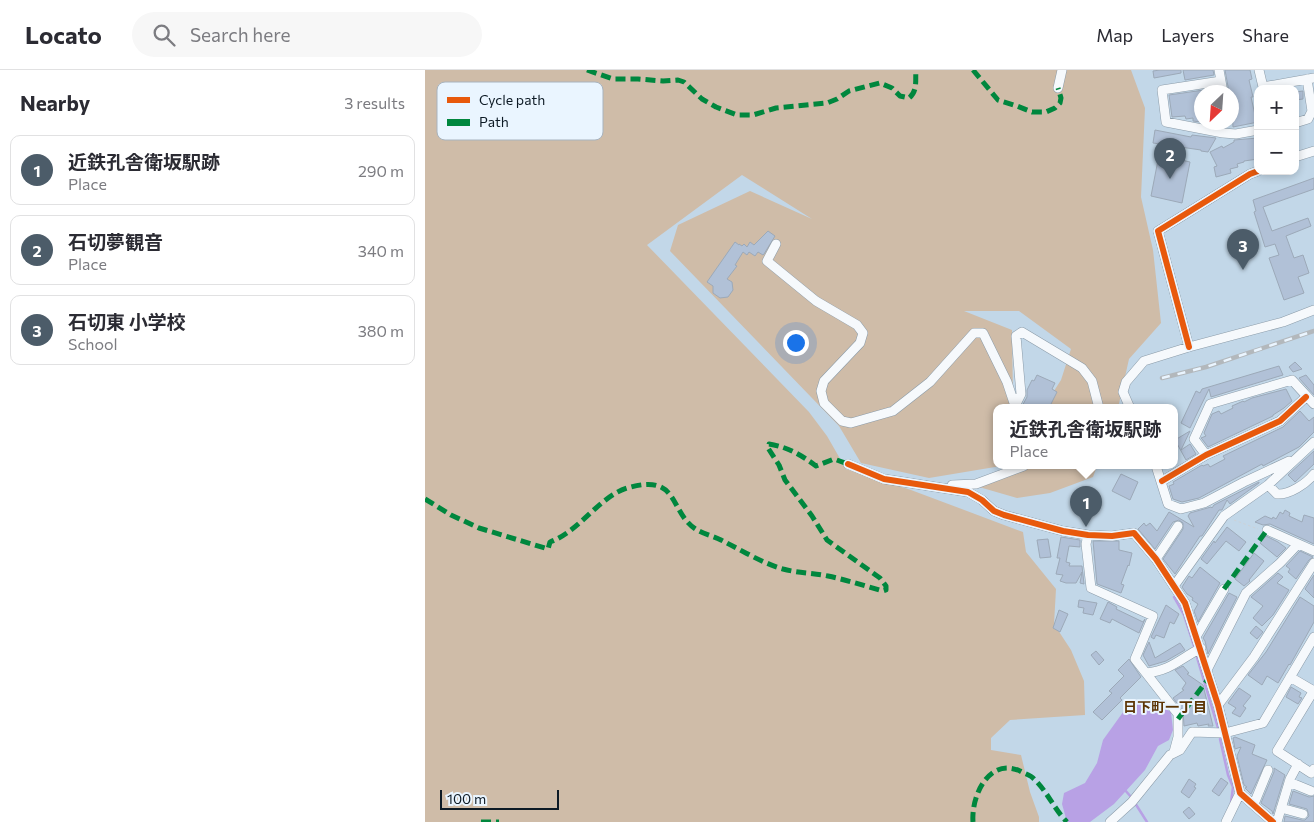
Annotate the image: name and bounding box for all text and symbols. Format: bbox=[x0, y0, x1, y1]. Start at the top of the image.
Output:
search box bbox=[132, 12, 482, 57]
text: Locato bbox=[25, 20, 102, 49]
icon: search bbox=[150, 21, 178, 49]
text: Search here bbox=[190, 23, 290, 46]
text: Map bbox=[1096, 24, 1133, 46]
text: Layers bbox=[1161, 24, 1214, 46]
text: Share bbox=[1242, 24, 1289, 46]
legend bbox=[437, 82, 603, 140]
north arrow bbox=[1194, 85, 1239, 130]
map controls bbox=[1254, 85, 1299, 175]
button: + bbox=[1254, 85, 1299, 130]
text: Nearby bbox=[20, 90, 90, 115]
text: Cycle path bbox=[479, 91, 545, 108]
text: 3 results bbox=[344, 93, 405, 112]
text: Path bbox=[479, 113, 509, 130]
button: − bbox=[1254, 130, 1299, 175]
pin: 2 bbox=[1154, 138, 1186, 179]
text: 近鉄孔舎衛坂駅跡 bbox=[68, 150, 220, 173]
text: 1 bbox=[33, 161, 41, 180]
text: 290 m bbox=[358, 161, 404, 180]
text: Place bbox=[68, 174, 107, 193]
pin: 3 bbox=[1227, 229, 1259, 270]
text: 石切夢観音 bbox=[68, 230, 163, 253]
text: 2 bbox=[32, 241, 42, 260]
text: 340 m bbox=[358, 241, 404, 260]
text: Place bbox=[68, 254, 107, 273]
text: 石切東 小学校 bbox=[68, 310, 186, 333]
text: 3 bbox=[32, 321, 42, 340]
text: 380 m bbox=[358, 321, 404, 340]
your location bbox=[783, 330, 809, 356]
text: School bbox=[68, 334, 118, 353]
popup bbox=[993, 404, 1178, 469]
text: 近鉄孔舎衛坂駅跡 bbox=[1009, 417, 1162, 440]
text: Place bbox=[1009, 441, 1048, 460]
pin: 1 bbox=[1070, 486, 1102, 527]
district label: 日下町一丁目 bbox=[1123, 698, 1207, 715]
scale bar bbox=[440, 787, 559, 810]
text: 100 m bbox=[447, 790, 486, 807]

